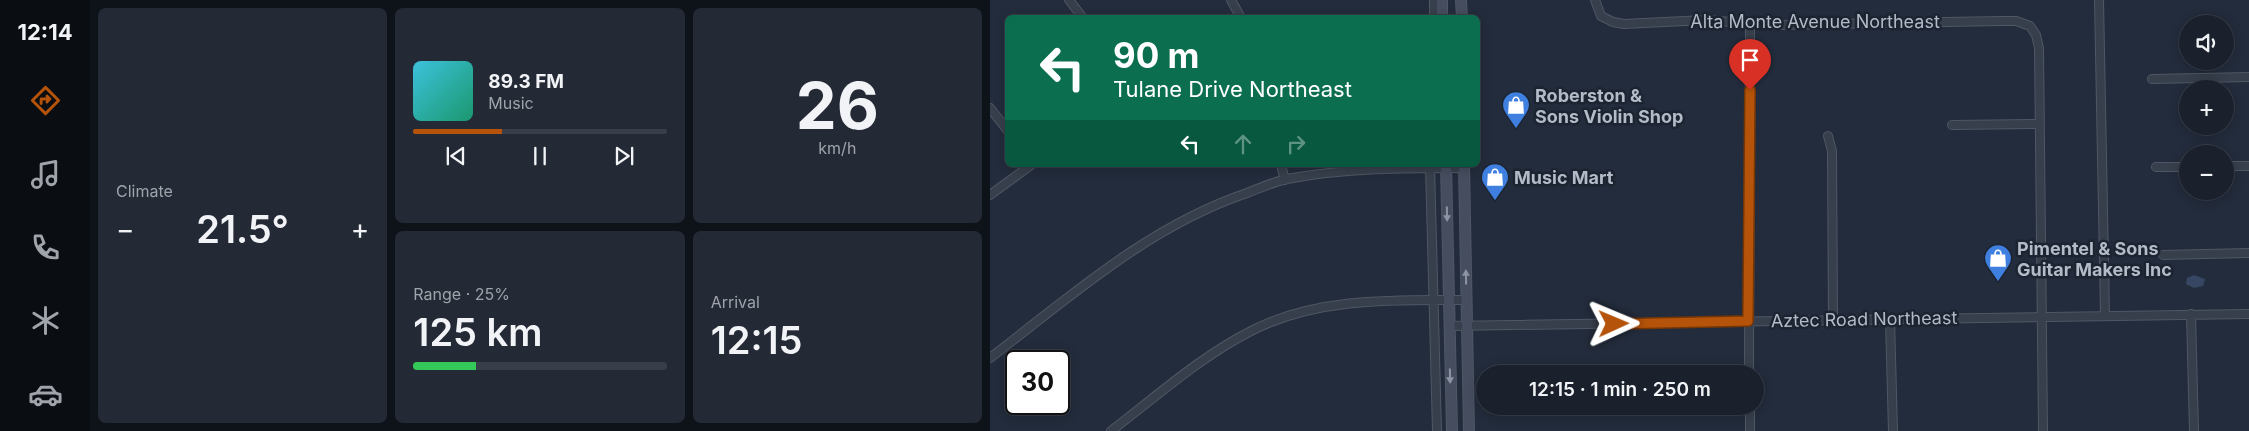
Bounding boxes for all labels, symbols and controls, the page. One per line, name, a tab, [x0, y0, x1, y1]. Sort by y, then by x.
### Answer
street label: Alta Monte Avenue Northeast	[1690, 11, 1940, 32]
map controls	[2179, 15, 2234, 200]
button: sound	[2179, 15, 2234, 70]
text: 12:14	[17, 19, 73, 45]
text: 90 m	[1113, 34, 1200, 76]
icon: left	[1030, 35, 1095, 100]
pin	[1729, 39, 1771, 90]
icon: arrive	[1736, 46, 1764, 74]
text: 26	[796, 66, 879, 145]
text: 89.3 FM	[488, 70, 564, 93]
text: Tulane Drive Northeast	[1113, 76, 1352, 102]
button: +	[2179, 80, 2234, 135]
icon: directions	[28, 83, 63, 118]
place label: Roberston & Sons Violin Shop	[1535, 85, 1683, 127]
shop icon: Roberston & Sons Violin Shop	[1501, 90, 1531, 129]
text: Music	[488, 93, 534, 113]
icon: left	[1176, 130, 1204, 158]
icon: ahead	[1229, 130, 1257, 158]
icon: right	[1282, 130, 1310, 158]
text: km/h	[818, 138, 856, 158]
icon: previous	[442, 142, 470, 170]
icon: pause	[526, 142, 554, 170]
icon: next	[610, 142, 638, 170]
button: −	[2179, 145, 2234, 200]
icon: music	[28, 157, 63, 192]
shop icon: Music Mart	[1480, 162, 1510, 201]
place label: Music Mart	[1514, 167, 1614, 188]
text: Climate	[116, 181, 173, 201]
text: 21.5°	[196, 206, 289, 252]
one-way arrow	[1443, 206, 1451, 222]
text: −	[116, 212, 135, 246]
text: +	[351, 212, 369, 246]
icon: phone	[28, 230, 63, 265]
place label: Pimentel & Sons Guitar Makers Inc	[2017, 238, 2172, 280]
shop icon: Pimentel & Sons Guitar Makers Inc	[1983, 243, 2013, 282]
one-way arrow	[1462, 269, 1470, 285]
text: Range · 25%	[413, 284, 510, 304]
text: Arrival	[711, 292, 760, 312]
position arrow	[1587, 297, 1639, 349]
icon: climate	[28, 303, 63, 338]
street label: Aztec Road Northeast	[1771, 307, 1958, 331]
text: 125 km	[413, 309, 542, 355]
text: 12:15	[711, 317, 802, 363]
speed limit sign: 30	[1005, 350, 1070, 415]
one-way arrow	[1446, 368, 1454, 384]
icon: car	[28, 377, 63, 412]
text: 12:15 · 1 min · 250 m	[1529, 378, 1711, 401]

